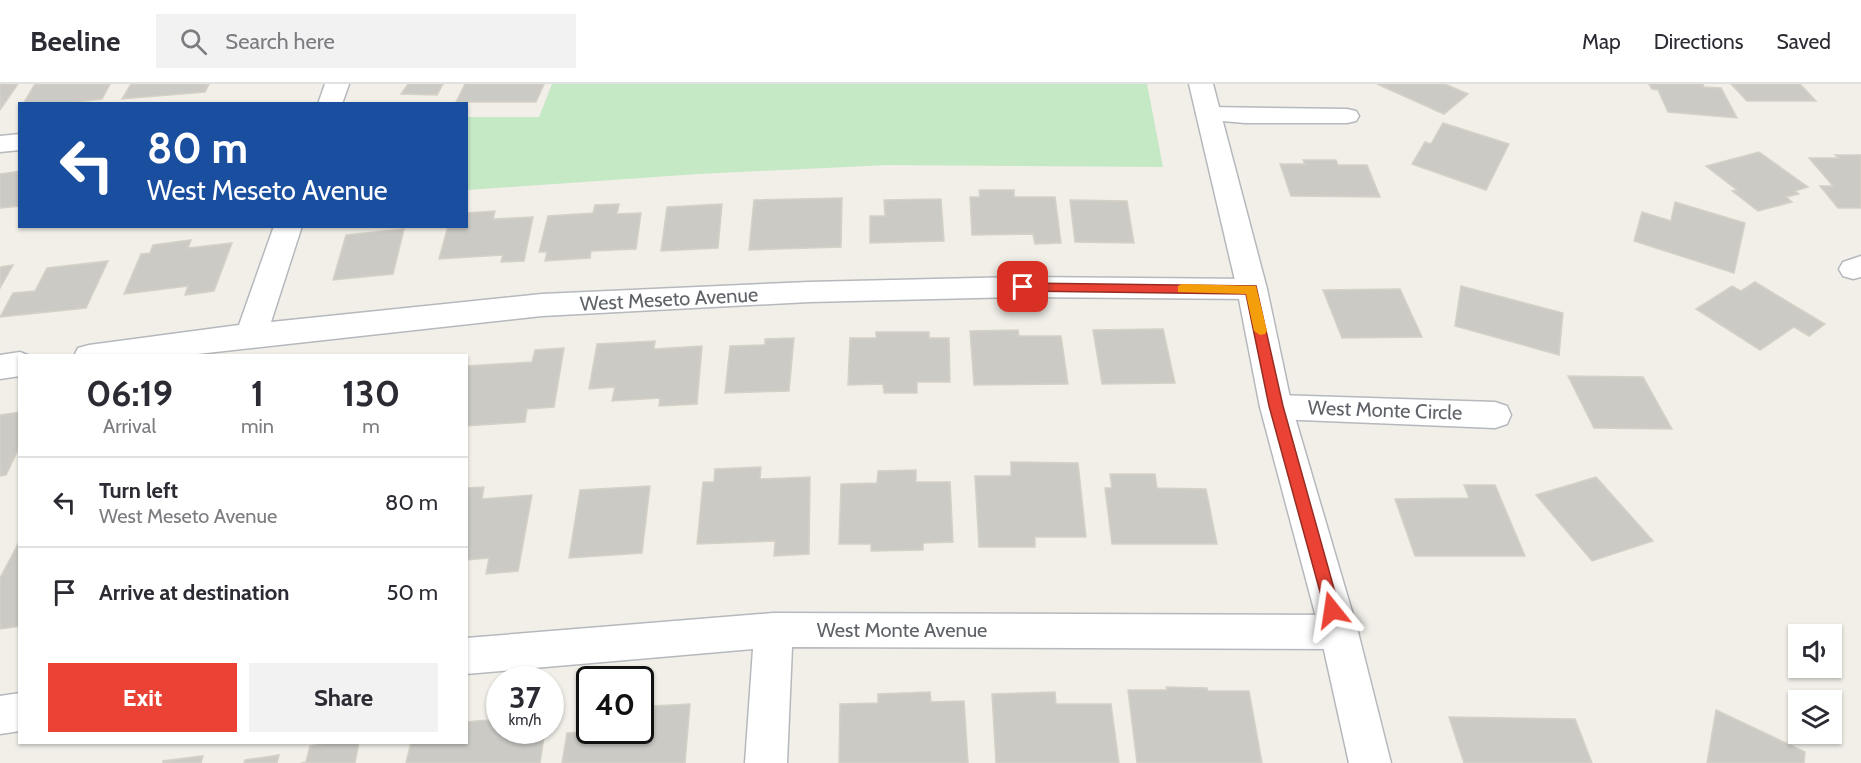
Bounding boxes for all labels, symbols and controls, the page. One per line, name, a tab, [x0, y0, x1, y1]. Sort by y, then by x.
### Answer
search box	[156, 14, 576, 68]
text: Beeline	[30, 24, 120, 58]
icon: search	[177, 25, 210, 58]
text: Search here	[225, 28, 335, 55]
text: Map	[1582, 29, 1621, 54]
text: Directions	[1654, 29, 1743, 54]
text: Saved	[1776, 29, 1831, 54]
text: 80 m	[147, 122, 248, 174]
icon: left	[48, 126, 126, 204]
text: West Meseto Avenue	[147, 174, 388, 207]
pin	[997, 261, 1048, 312]
icon: arrive	[1006, 270, 1039, 303]
street label: West Meseto Avenue	[579, 282, 759, 316]
text: 06:19	[86, 371, 173, 415]
text: 1	[251, 371, 264, 415]
text: 130	[342, 371, 400, 415]
street label: West Monte Circle	[1307, 395, 1463, 425]
text: Arrival	[103, 414, 156, 438]
text: min	[241, 414, 274, 438]
text: m	[362, 414, 380, 438]
text: Turn left	[99, 477, 178, 504]
icon: left	[48, 486, 81, 519]
text: 80 m	[385, 489, 438, 516]
text: West Meseto Avenue	[99, 504, 277, 528]
icon: arrive	[48, 576, 81, 609]
position arrow	[1300, 578, 1364, 642]
text: Arrive at destination	[99, 579, 289, 606]
text: 50 m	[386, 579, 438, 606]
street label: West Monte Avenue	[817, 618, 987, 642]
map controls	[1788, 624, 1842, 744]
button: sound	[1788, 624, 1842, 678]
button: Exit	[48, 663, 237, 732]
button: Share	[249, 663, 438, 732]
speed limit sign: 40	[576, 666, 654, 744]
text: 37	[509, 679, 541, 716]
button: layers	[1788, 690, 1842, 744]
text: km/h	[509, 711, 541, 729]

